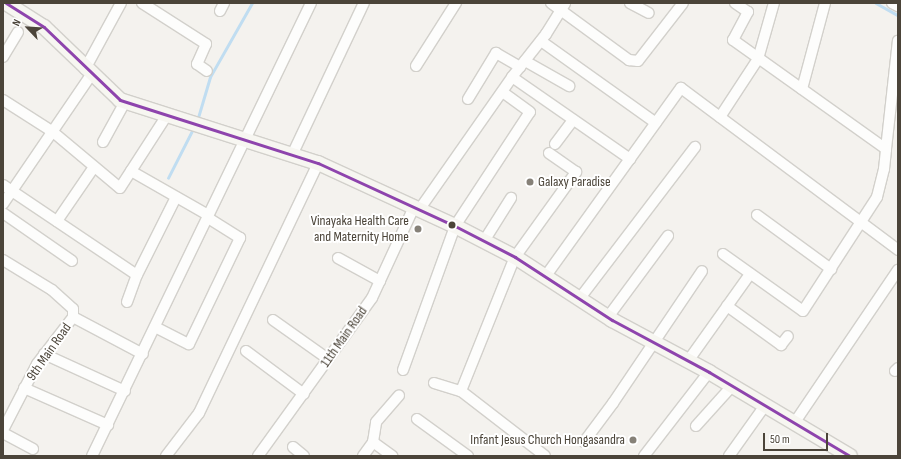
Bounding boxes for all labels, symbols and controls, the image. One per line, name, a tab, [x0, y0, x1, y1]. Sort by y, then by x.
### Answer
north arrow	[8, 8, 48, 48]
text: N	[10, 17, 24, 28]
place label: Galaxy Paradise	[538, 174, 611, 190]
marker: Galaxy Paradise	[525, 177, 535, 187]
place label: Vinayaka Health Care and Maternity Home	[311, 213, 409, 246]
unlabelled marker	[447, 220, 457, 230]
marker: Vinayaka Health Care and Maternity Home	[412, 223, 424, 235]
street label: 11th Main Road	[317, 303, 371, 371]
street label: 9th Main Road	[23, 320, 75, 384]
scale bar	[765, 425, 830, 451]
place label: Infant Jesus Church Hongasandra	[470, 432, 625, 448]
text: 50 m	[770, 432, 790, 447]
marker: Infant Jesus Church Hongasandra	[628, 435, 638, 445]

